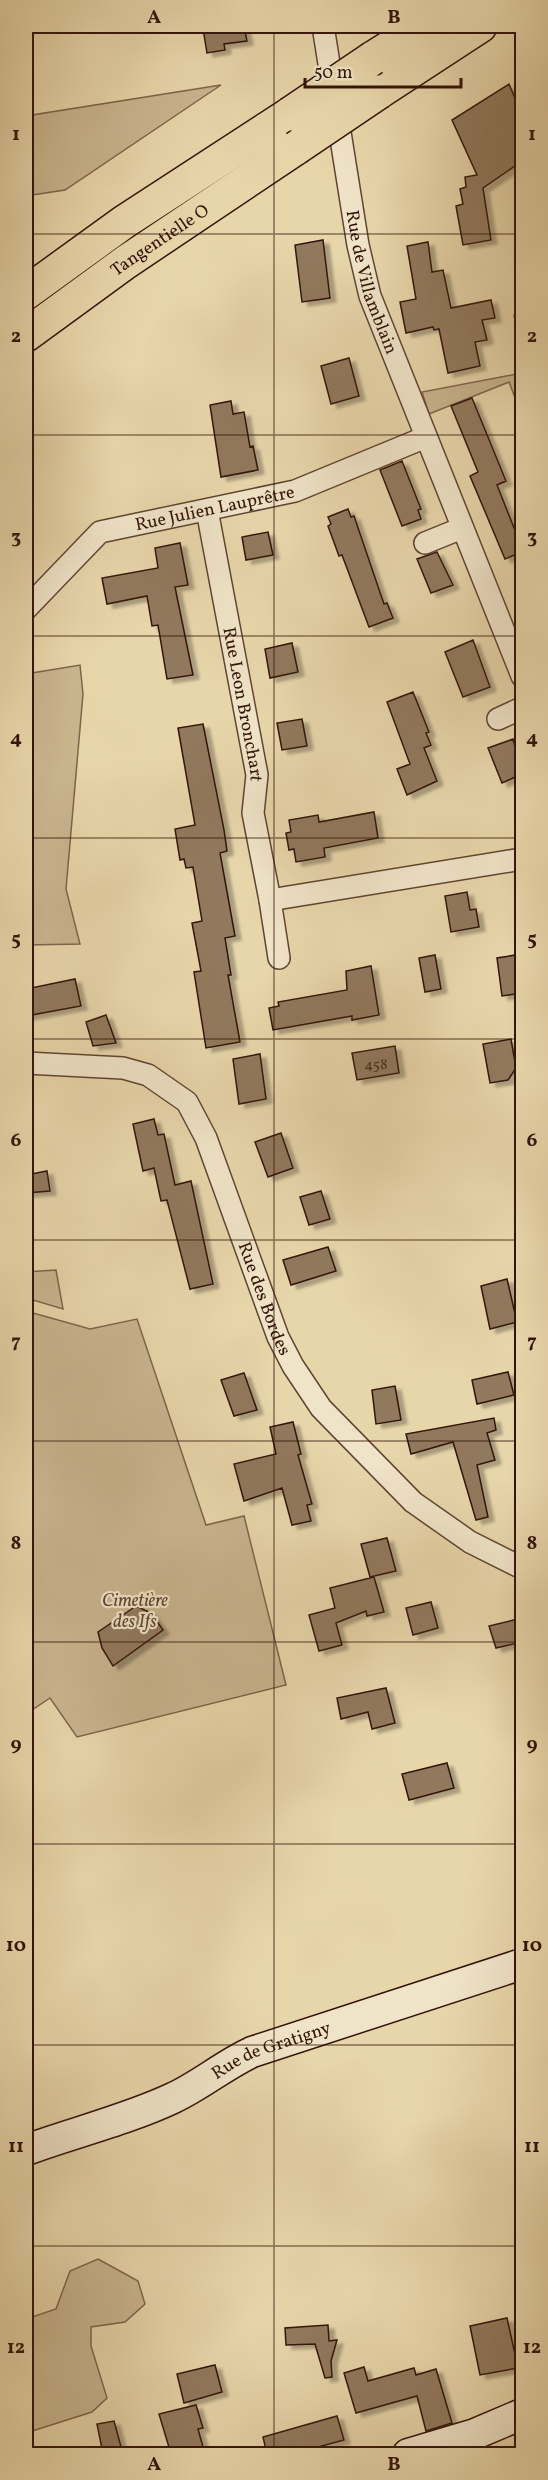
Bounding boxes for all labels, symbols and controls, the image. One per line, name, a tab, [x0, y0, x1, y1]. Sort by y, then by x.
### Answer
text: A	[147, 4, 161, 32]
text: B	[387, 4, 401, 32]
scale bar	[305, 51, 461, 89]
text: 50 m	[314, 61, 353, 86]
text: 1	[12, 121, 20, 149]
text: 1	[528, 121, 536, 149]
street label: Tangentielle O	[106, 199, 215, 283]
street label: Rue de Villamblain	[339, 208, 403, 358]
text: 2	[11, 323, 21, 351]
text: 2	[527, 323, 537, 351]
street label: Rue Julien Lauprêtre	[133, 480, 297, 538]
text: 3	[11, 524, 21, 552]
text: 3	[527, 524, 537, 552]
street label: Rue Leon Bronchart	[215, 625, 268, 783]
text: 4	[10, 725, 22, 753]
text: 4	[526, 725, 538, 753]
text: 5	[11, 926, 21, 954]
text: 5	[527, 926, 537, 954]
house number: 458	[364, 1055, 388, 1076]
text: 6	[11, 1127, 22, 1155]
text: 6	[527, 1127, 538, 1155]
street label: Rue des Bordes	[231, 1239, 296, 1360]
text: 7	[11, 1328, 21, 1356]
text: 7	[527, 1328, 537, 1356]
text: 8	[11, 1530, 21, 1558]
text: 8	[527, 1530, 537, 1558]
park label: Cimetière des Ifs	[102, 1589, 168, 1635]
text: 9	[10, 1731, 22, 1759]
text: 9	[526, 1731, 538, 1759]
text: 10	[6, 1932, 26, 1960]
text: 10	[522, 1932, 542, 1960]
street label: Rue de Gratigny	[207, 2016, 335, 2086]
text: 11	[8, 2133, 24, 2161]
text: 11	[524, 2133, 540, 2161]
text: 12	[7, 2334, 25, 2362]
text: 12	[523, 2334, 541, 2362]
text: A	[147, 2451, 161, 2479]
text: B	[387, 2451, 401, 2479]

